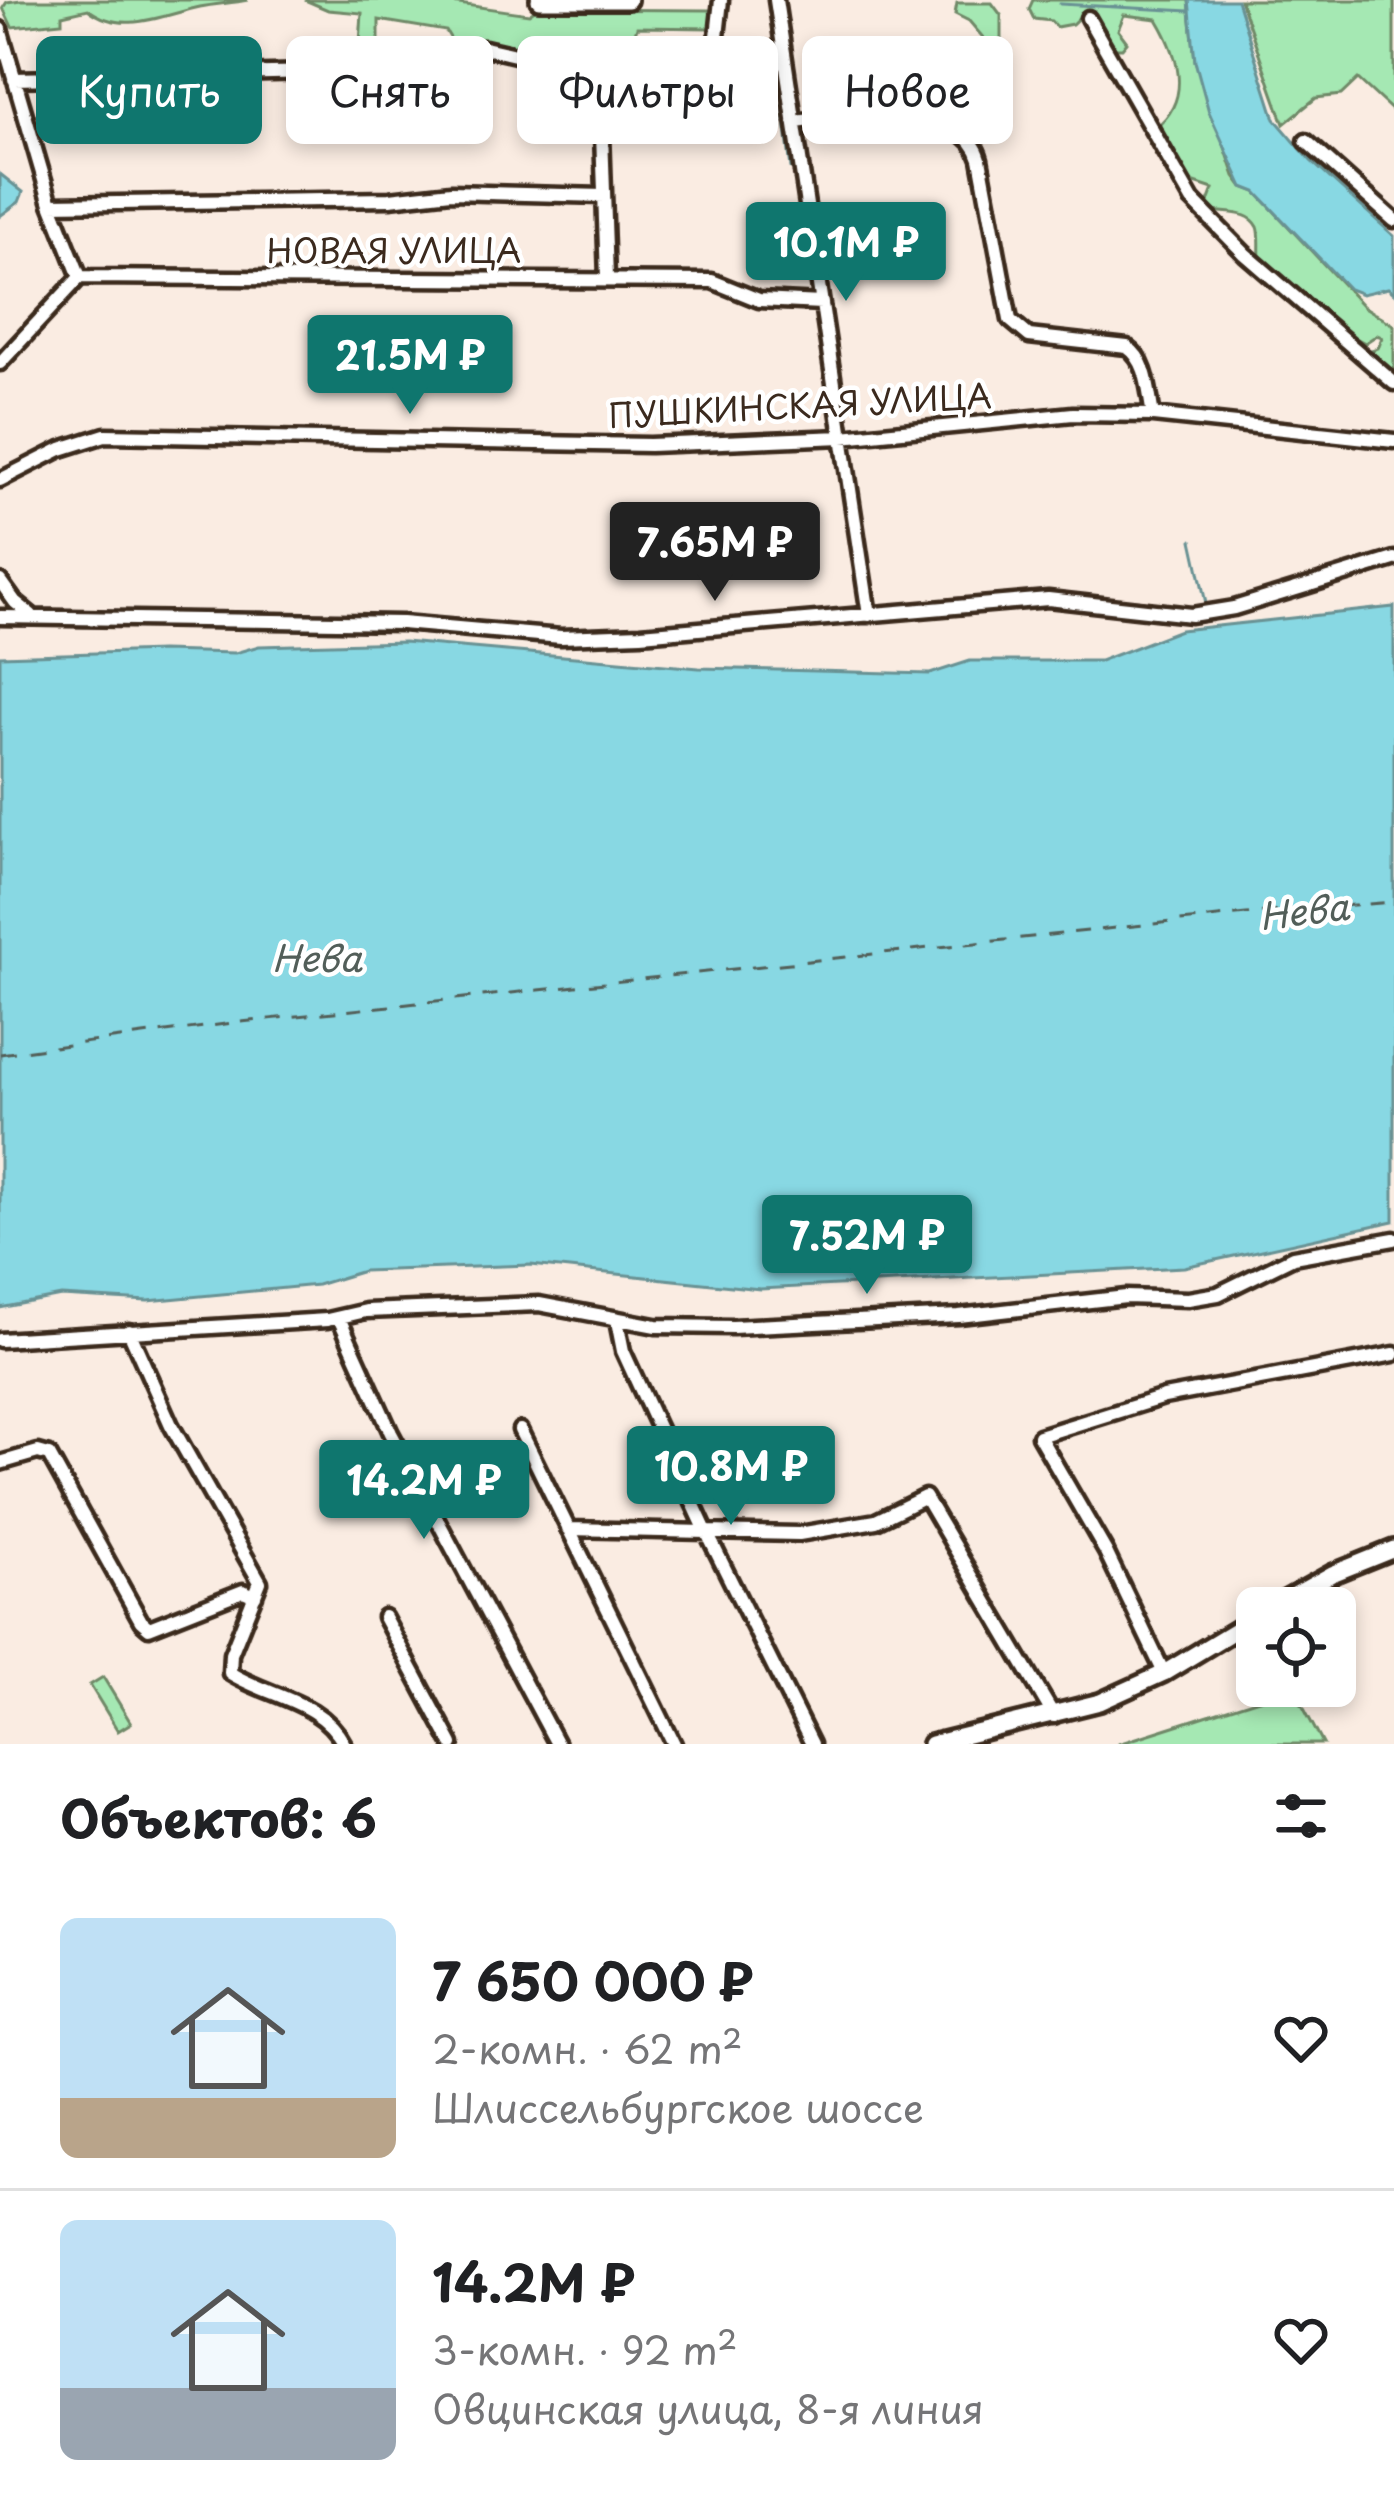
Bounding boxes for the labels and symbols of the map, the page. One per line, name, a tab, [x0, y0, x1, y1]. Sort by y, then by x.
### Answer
pin: 10.1M ₽	[735, 202, 957, 304]
street label: НОВАЯ УЛИЦА	[267, 224, 521, 274]
pin: 21.5M ₽	[299, 315, 521, 417]
street label: ПУШКИНСКАЯ УЛИЦА	[607, 369, 993, 439]
pin: 7.65M ₽	[604, 502, 826, 604]
water label: Нева	[1256, 878, 1353, 942]
water label: Нева	[272, 930, 364, 984]
pin: 7.52M ₽	[756, 1195, 978, 1297]
pin: 10.8M ₽	[620, 1426, 842, 1528]
pin: 14.2M ₽	[313, 1440, 535, 1542]

